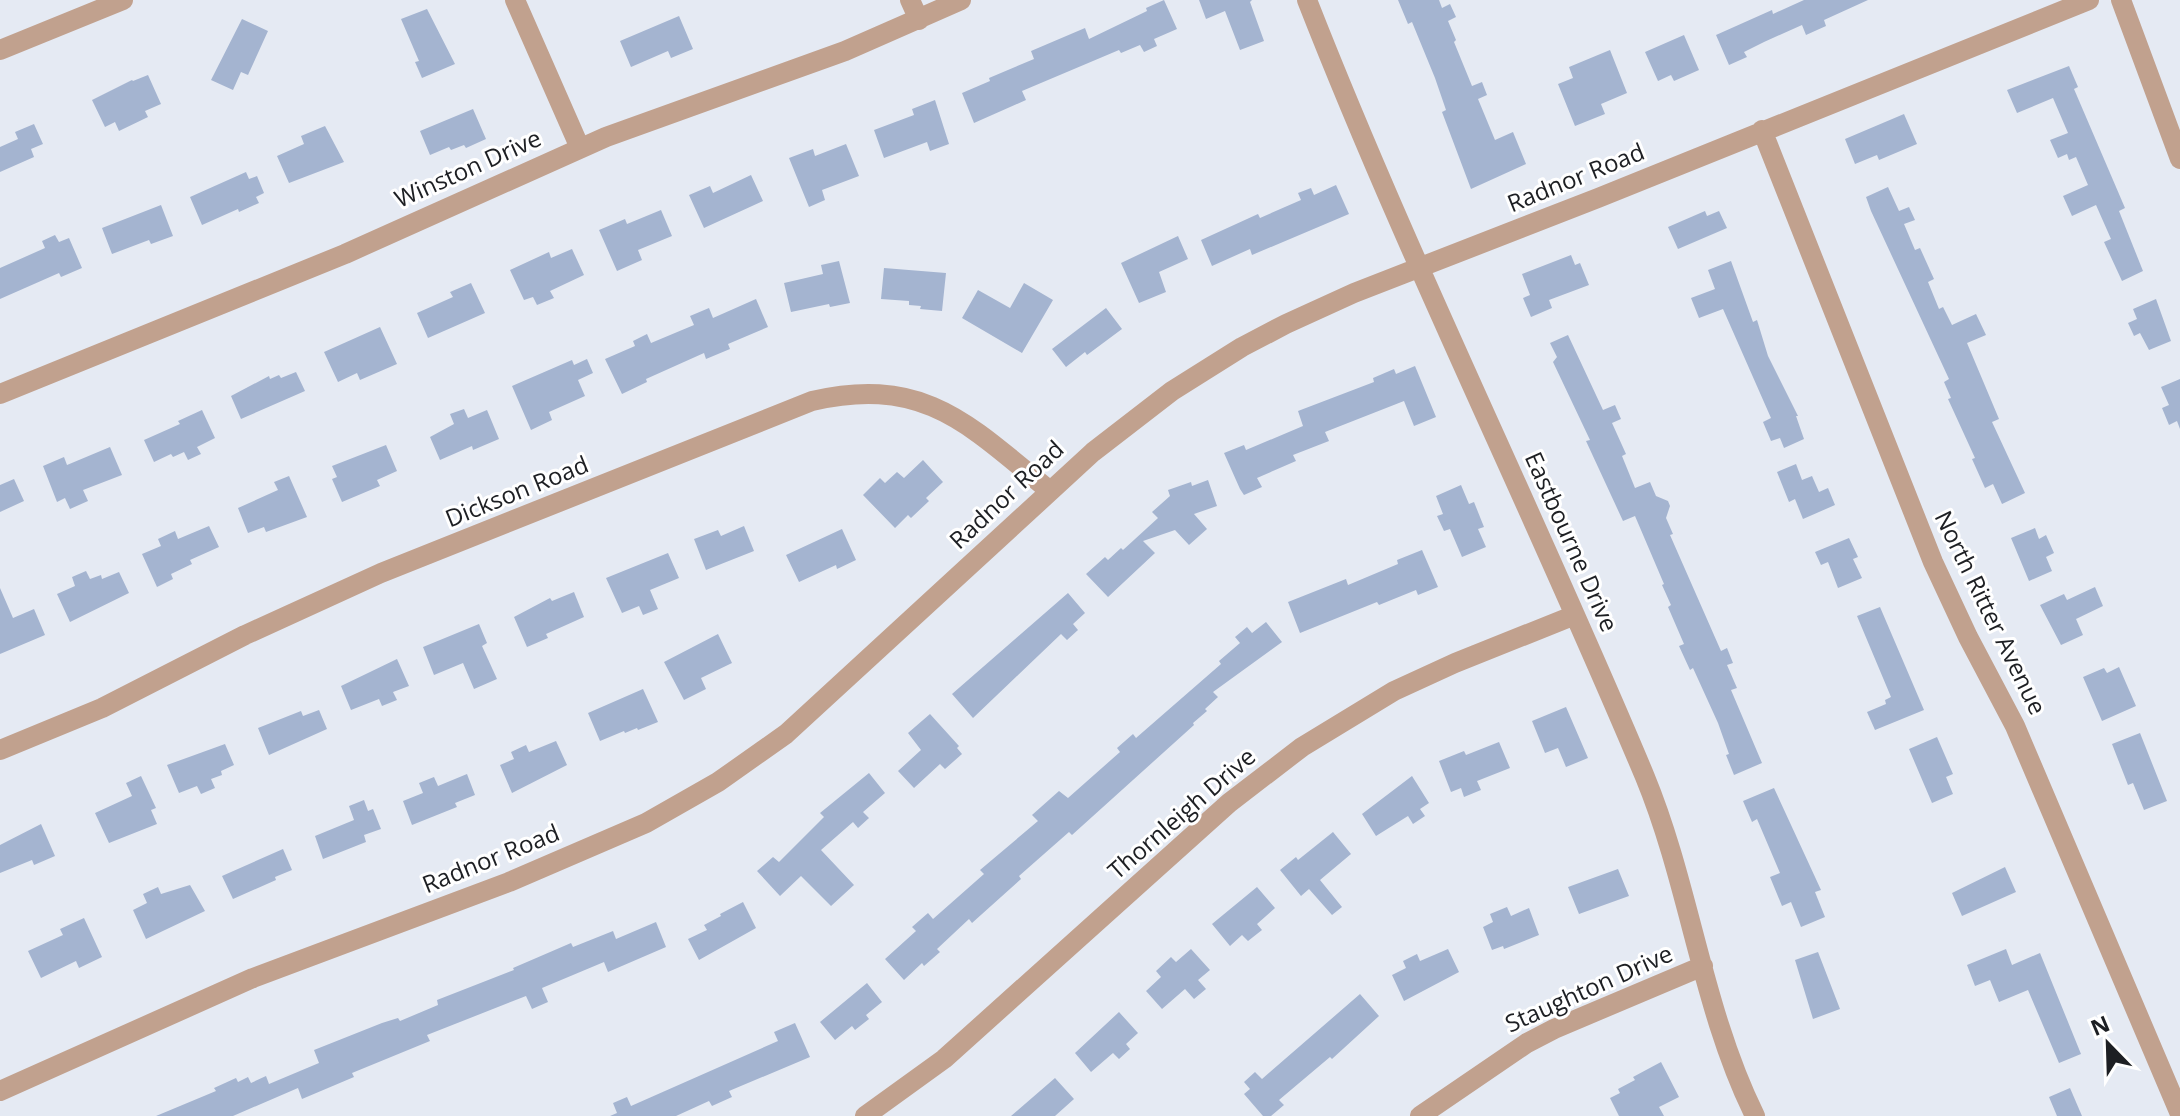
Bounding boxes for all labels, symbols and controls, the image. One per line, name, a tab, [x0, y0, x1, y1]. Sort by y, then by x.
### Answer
street label: Winston Drive	[389, 121, 546, 215]
street label: Radnor Road	[1502, 134, 1649, 219]
street label: Radnor Road	[942, 432, 1070, 556]
street label: Eastbourne Drive	[1518, 446, 1627, 636]
street label: Dickson Road	[440, 447, 593, 534]
street label: North Ritter Avenue	[1928, 505, 2055, 720]
street label: Thornleigh Drive	[1100, 740, 1262, 886]
street label: Radnor Road	[417, 815, 564, 900]
street label: Staughton Drive	[1499, 936, 1677, 1039]
north arrow	[2068, 1004, 2148, 1084]
text: N	[2086, 1007, 2114, 1042]

